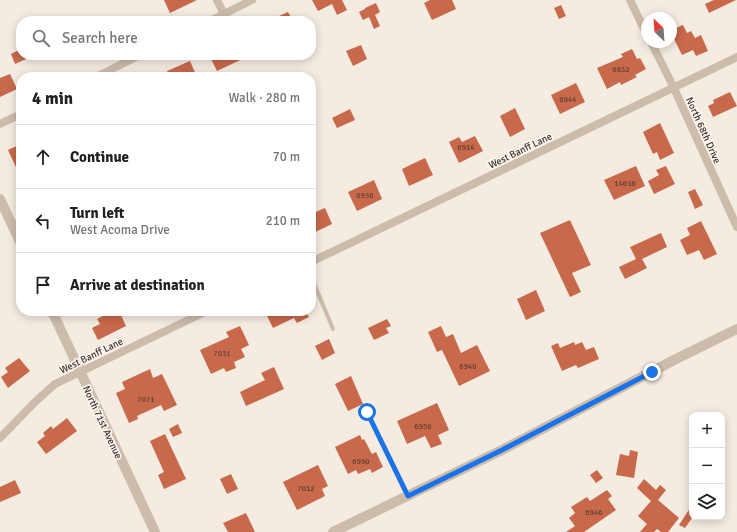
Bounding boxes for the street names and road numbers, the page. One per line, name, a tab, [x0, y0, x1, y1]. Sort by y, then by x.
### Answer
street label: North 68th Drive	[683, 95, 723, 165]
street label: West Banff Lane	[487, 130, 554, 171]
street label: West Banff Lane	[58, 335, 125, 376]
street label: North 71st Avenue	[80, 384, 124, 461]

